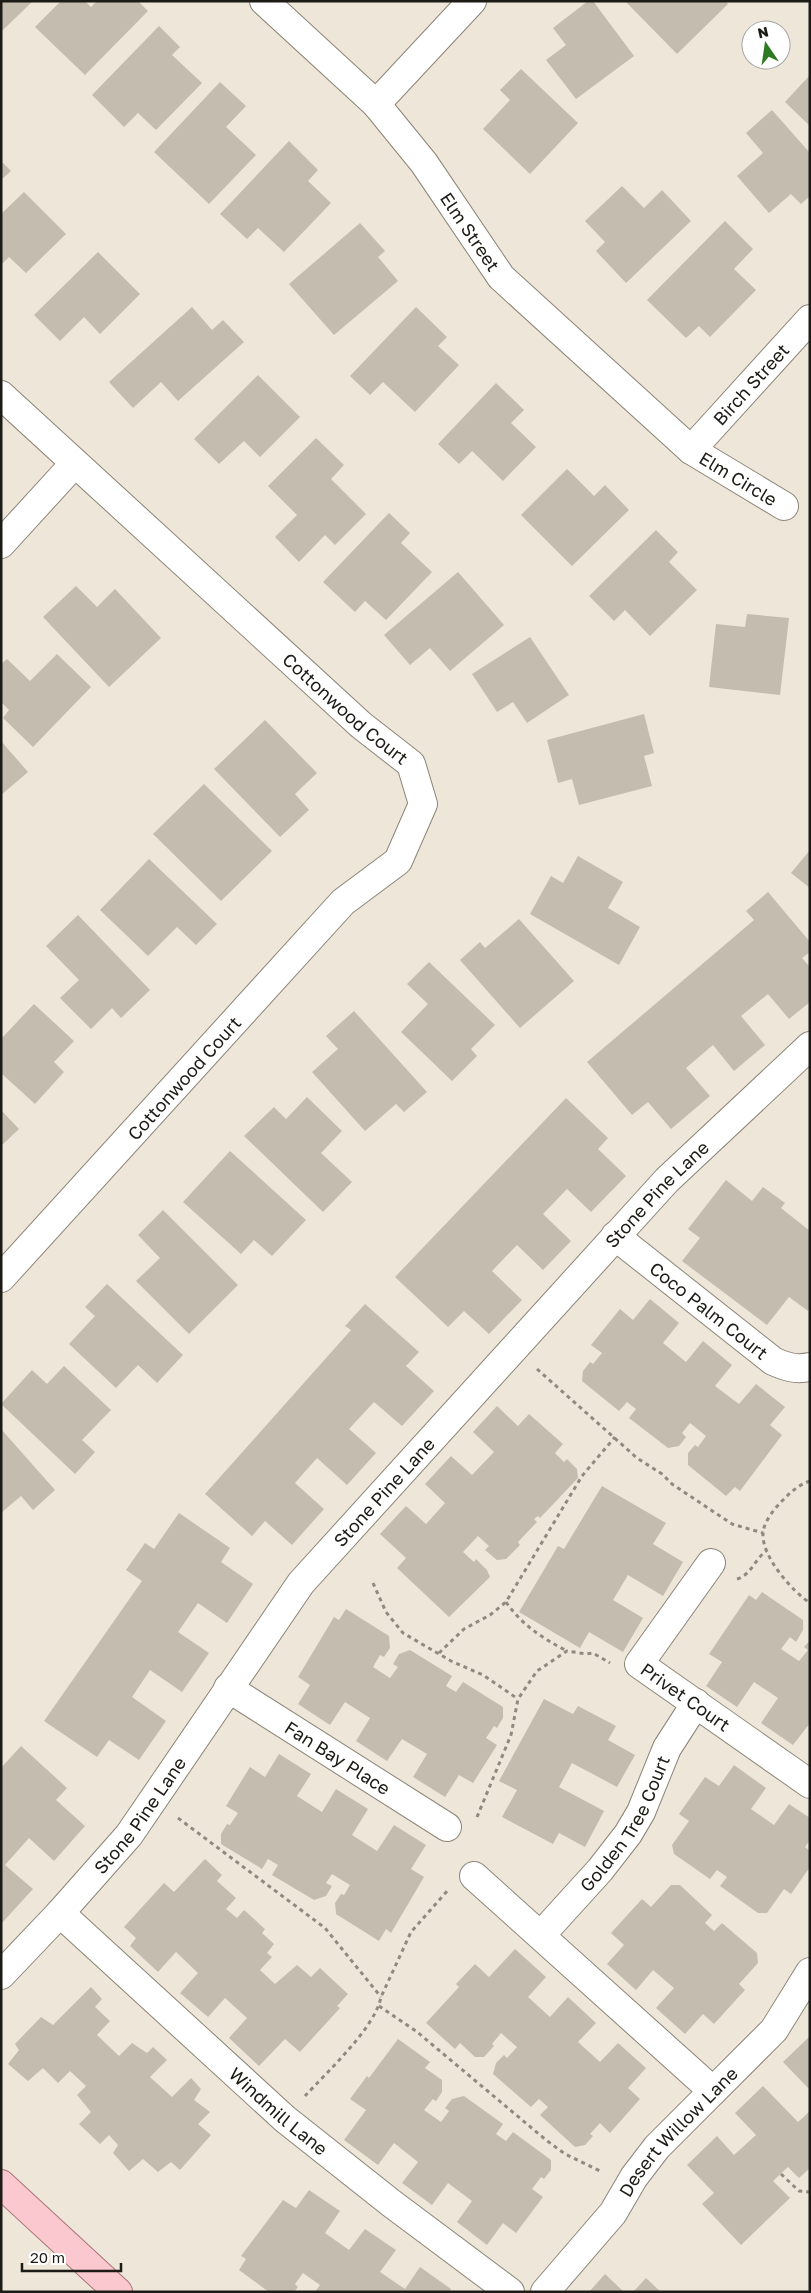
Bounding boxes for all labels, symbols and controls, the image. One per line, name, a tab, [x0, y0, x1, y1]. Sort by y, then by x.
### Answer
north arrow	[741, 20, 791, 70]
text: N	[756, 22, 770, 41]
street label: Elm Street	[436, 188, 505, 275]
street label: Birch Street	[708, 339, 793, 429]
street label: Elm Circle	[695, 447, 781, 510]
street label: Cottonwood Court	[278, 648, 413, 769]
street label: Cottonwood Court	[123, 1012, 245, 1144]
street label: Stone Pine Lane	[600, 1136, 713, 1252]
street label: Coco Palm Court	[646, 1257, 773, 1364]
street label: Stone Pine Lane	[329, 1433, 439, 1551]
street label: Privet Court	[637, 1658, 735, 1736]
street label: Fan Bay Place	[281, 1716, 395, 1799]
street label: Golden Tree Court	[575, 1752, 674, 1896]
street label: Stone Pine Lane	[89, 1753, 190, 1878]
street label: Windmill Lane	[225, 2062, 332, 2160]
street label: Desert Willow Lane	[614, 2062, 742, 2200]
scale bar	[22, 2240, 121, 2272]
text: 20 m	[30, 2248, 65, 2266]

